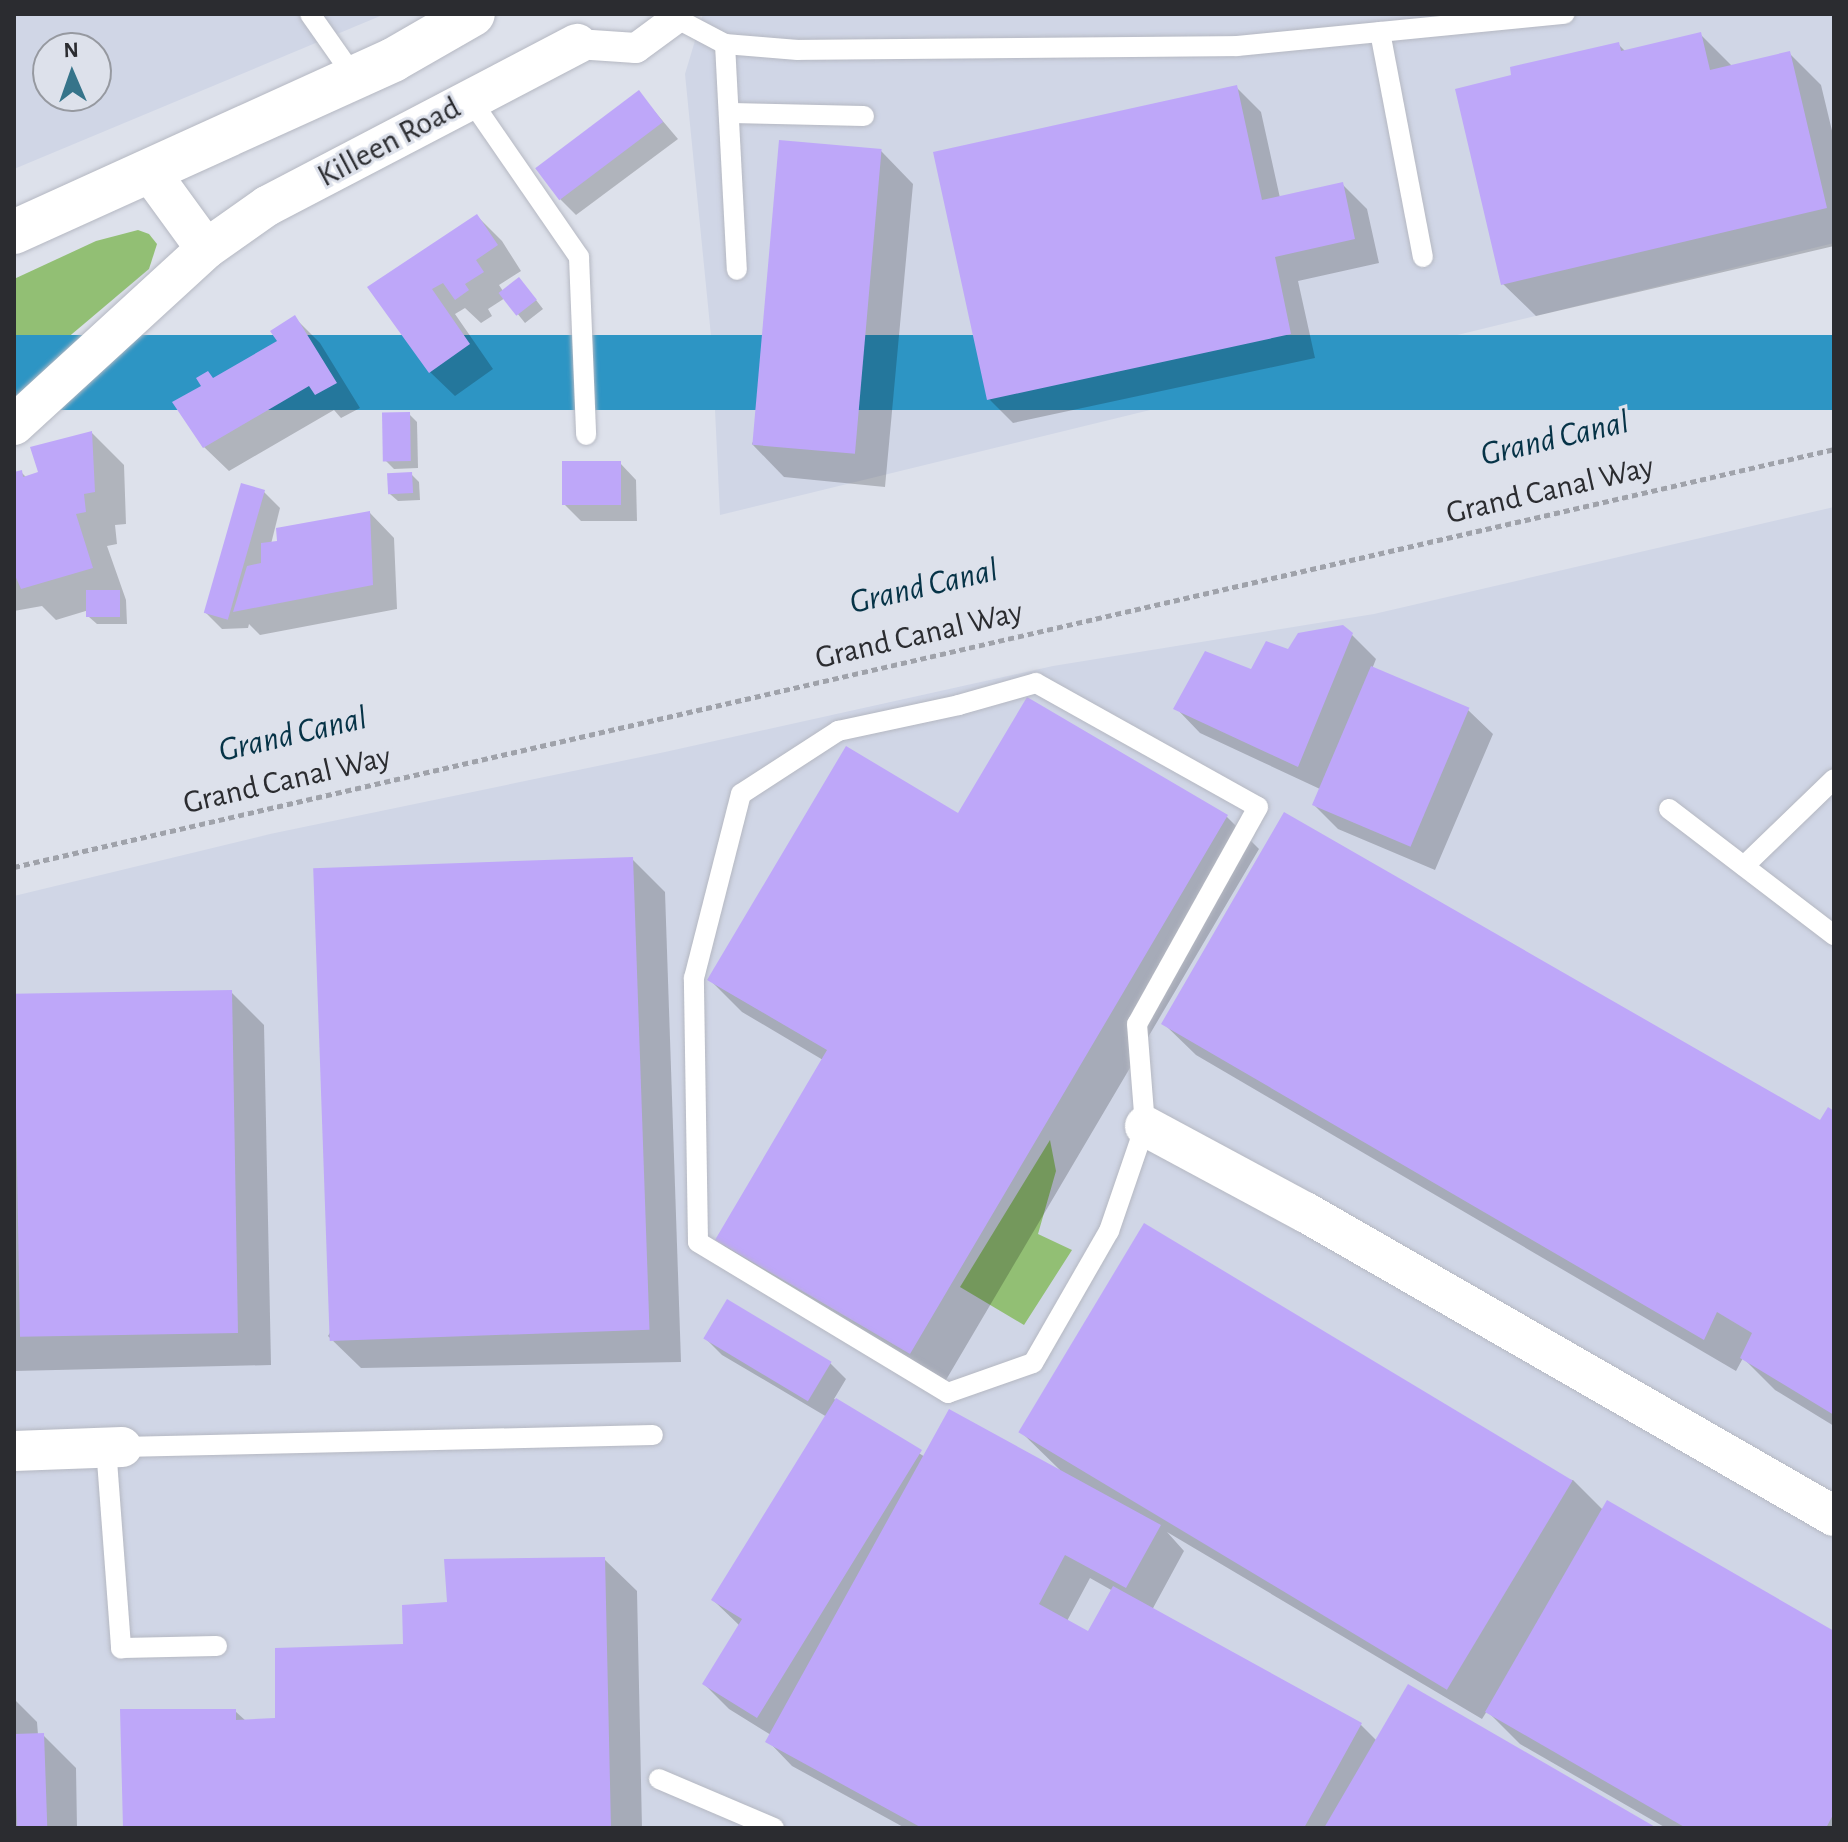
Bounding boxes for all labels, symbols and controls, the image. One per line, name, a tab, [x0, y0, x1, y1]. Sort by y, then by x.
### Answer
north arrow	[32, 32, 112, 112]
text: N	[63, 39, 79, 61]
street label: Killeen Road	[311, 88, 467, 196]
water label: Grand Canal	[1477, 402, 1633, 476]
street label: Grand Canal Way	[1442, 447, 1658, 533]
water label: Grand Canal	[846, 550, 1002, 624]
street label: Grand Canal Way	[811, 592, 1027, 678]
water label: Grand Canal	[215, 698, 371, 772]
street label: Grand Canal Way	[179, 737, 395, 823]

